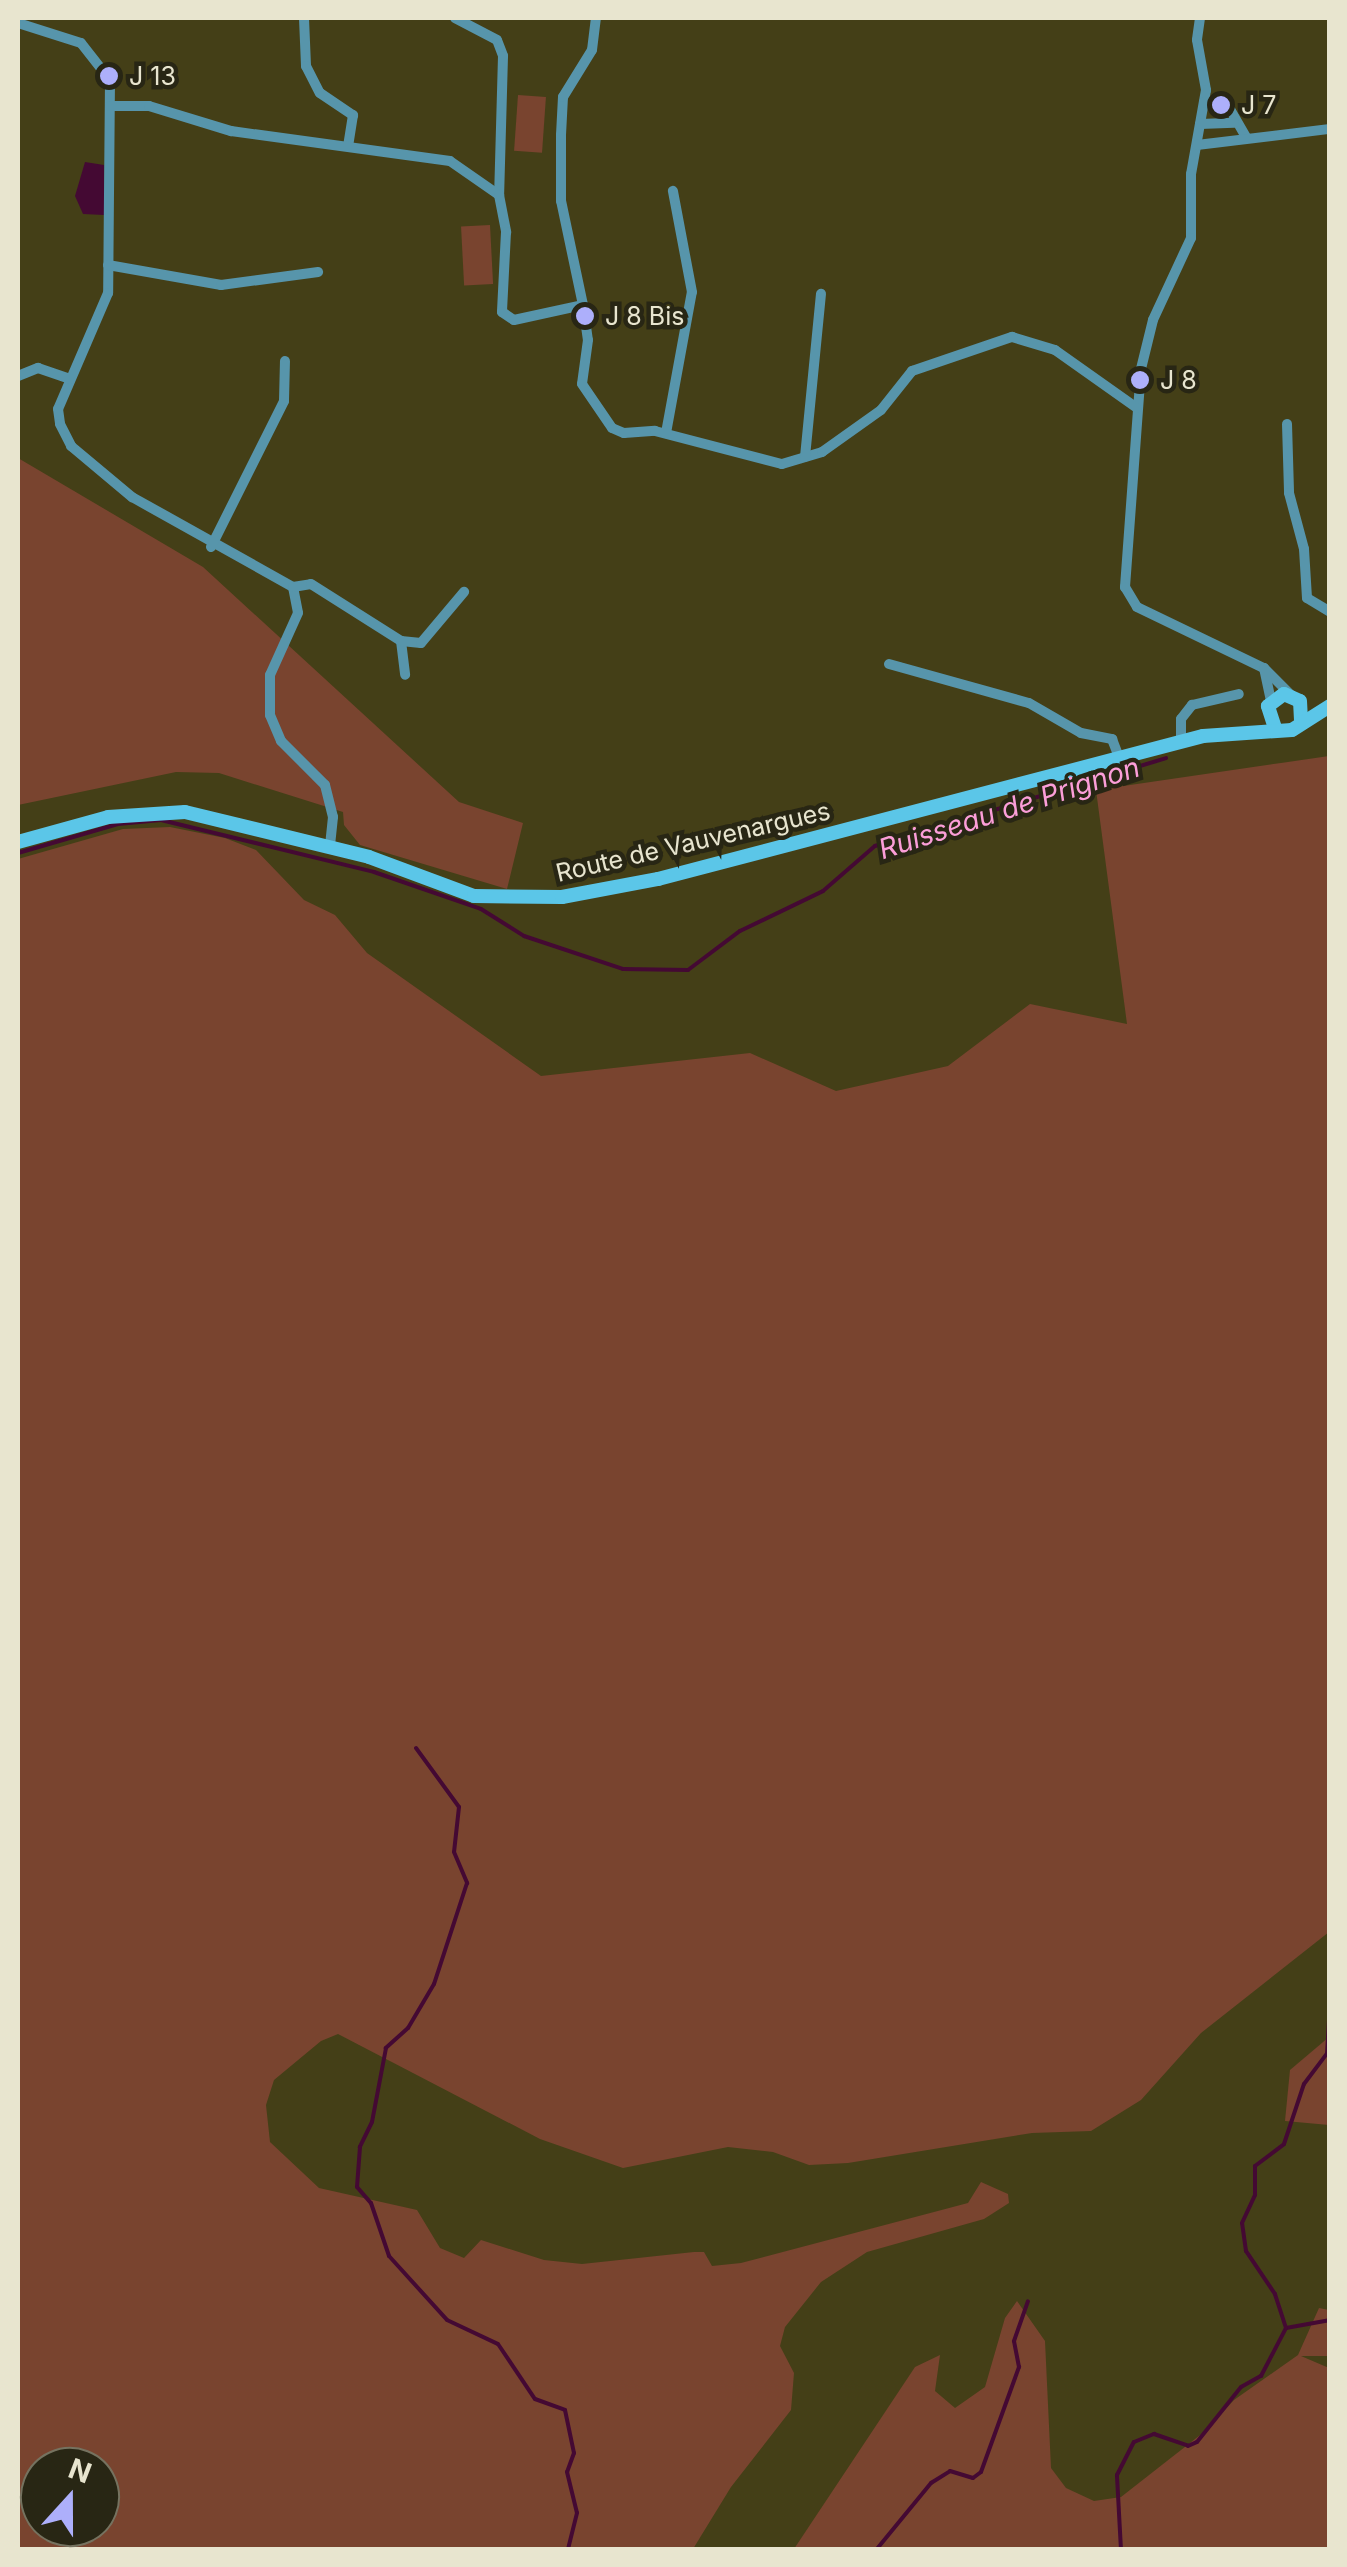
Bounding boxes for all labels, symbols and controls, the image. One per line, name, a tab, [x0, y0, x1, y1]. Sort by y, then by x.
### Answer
place label: J 13	[129, 61, 176, 91]
marker: J 13	[98, 65, 120, 87]
place label: J 7	[1241, 90, 1276, 120]
marker: J 7	[1210, 94, 1232, 116]
place label: J 8 Bis	[605, 301, 684, 331]
marker: J 8 Bis	[574, 305, 596, 327]
place label: J 8	[1160, 365, 1197, 395]
marker: J 8	[1129, 369, 1151, 391]
water label: Ruisseau de Prignon	[874, 750, 1144, 866]
street label: Route de Vauvenargues	[553, 796, 833, 888]
north arrow	[20, 2447, 120, 2547]
text: N	[64, 2451, 96, 2491]

